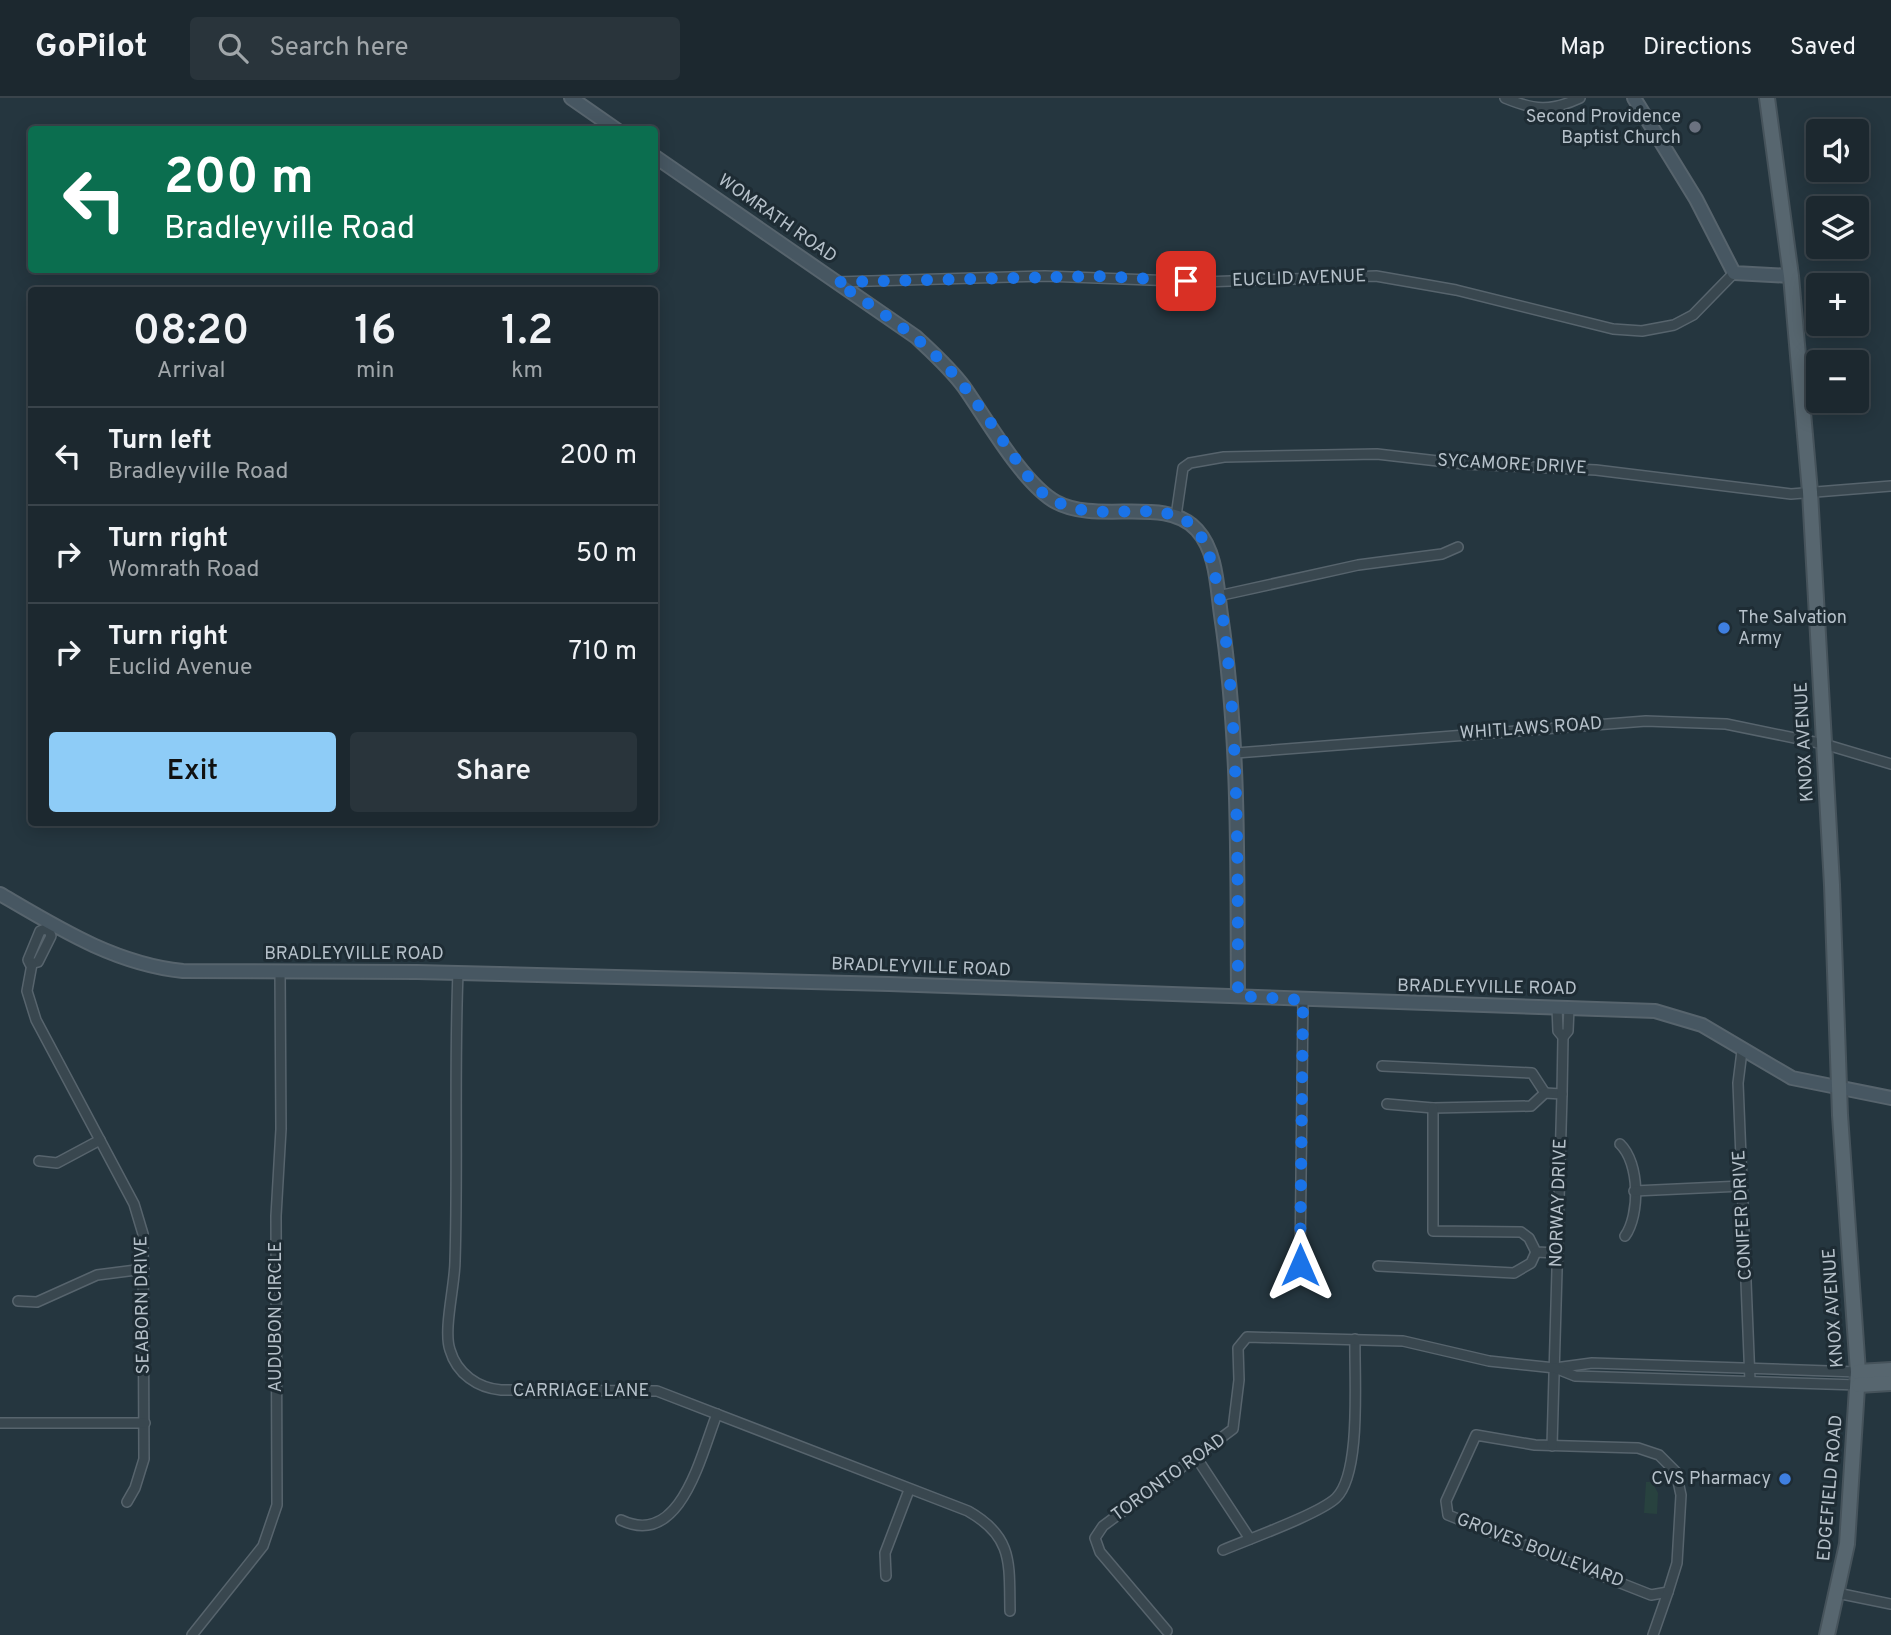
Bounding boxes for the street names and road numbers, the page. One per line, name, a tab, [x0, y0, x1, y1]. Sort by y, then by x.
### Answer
street label: WOMRATH ROAD	[713, 169, 841, 269]
street label: EUCLID AVENUE	[1232, 265, 1366, 293]
street label: SYCAMORE DRIVE	[1437, 450, 1587, 480]
street label: KNOX AVENUE	[1790, 681, 1820, 803]
street label: WHITLAWS ROAD	[1459, 713, 1603, 745]
street label: BRADLEYVILLE ROAD	[264, 943, 444, 966]
street label: BRADLEYVILLE ROAD	[831, 953, 1011, 983]
street label: BRADLEYVILLE ROAD	[1397, 975, 1577, 1001]
street label: NORWAY DRIVE	[1545, 1138, 1573, 1268]
street label: CONIFER DRIVE	[1728, 1149, 1758, 1281]
street label: SEABORN DRIVE	[130, 1235, 156, 1375]
street label: AUDUBON CIRCLE	[265, 1241, 288, 1393]
street label: KNOX AVENUE	[1818, 1247, 1850, 1369]
street label: CARRIAGE LANE	[513, 1380, 649, 1403]
street label: EDGEFIELD ROAD	[1813, 1414, 1849, 1562]
street label: TORONTO ROAD	[1107, 1429, 1231, 1527]
street label: GROVES BOULEVARD	[1453, 1508, 1627, 1594]

